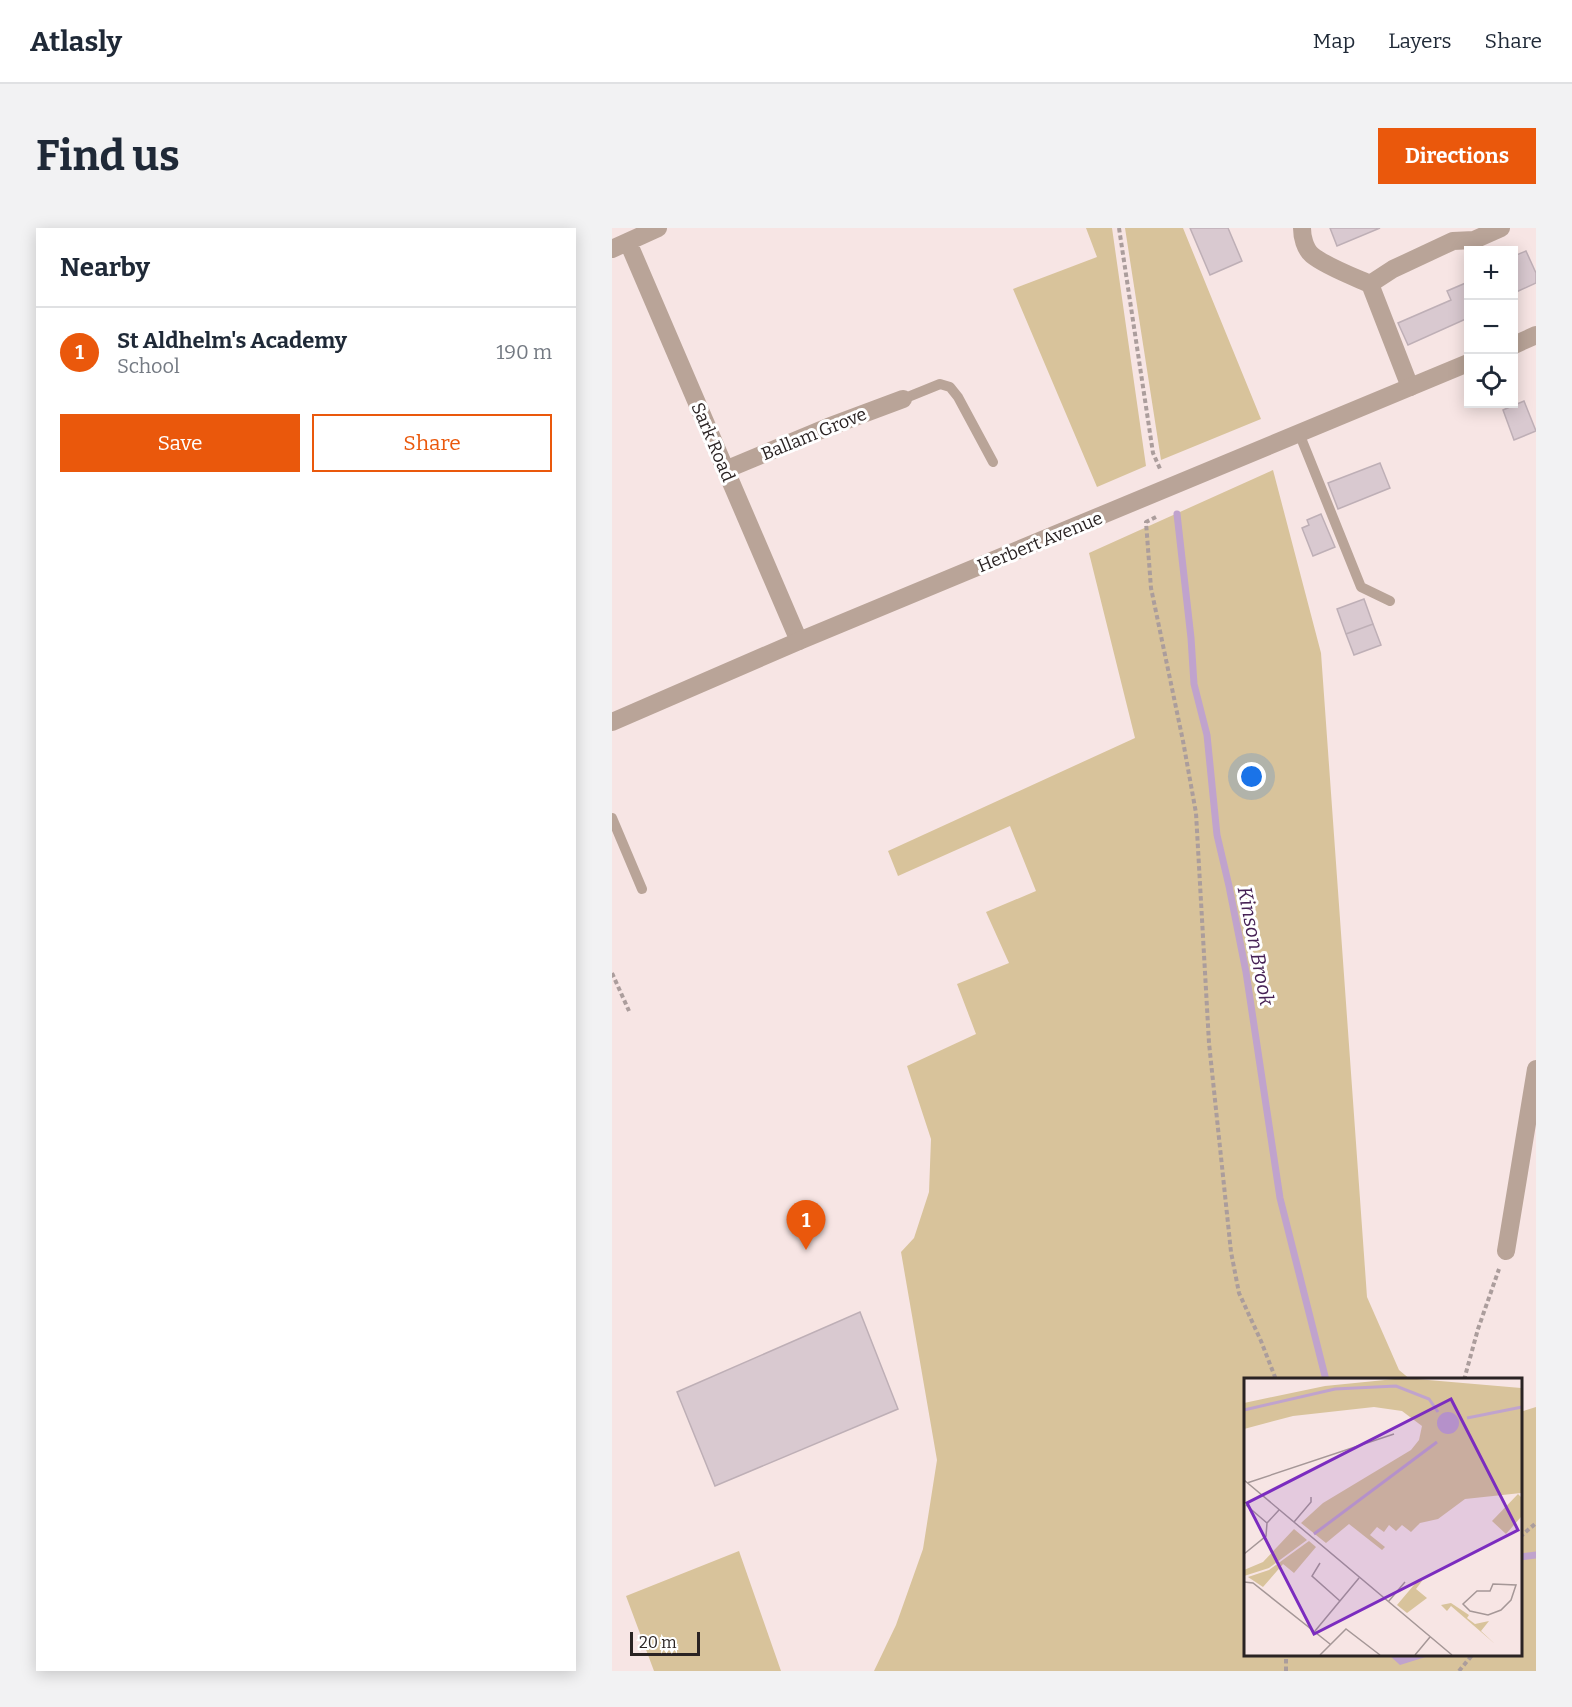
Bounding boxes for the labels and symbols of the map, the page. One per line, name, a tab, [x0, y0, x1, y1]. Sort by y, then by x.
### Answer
street label: Sark Road	[686, 399, 740, 485]
street label: Ballam Grove	[758, 403, 870, 465]
street label: Herbert Avenue	[974, 507, 1106, 577]
your location	[1237, 762, 1266, 791]
water label: Kinson Brook	[1233, 884, 1279, 1008]
pin: 1	[786, 1200, 826, 1250]
inset map	[1244, 1378, 1521, 1656]
scale bar	[630, 1629, 700, 1656]

